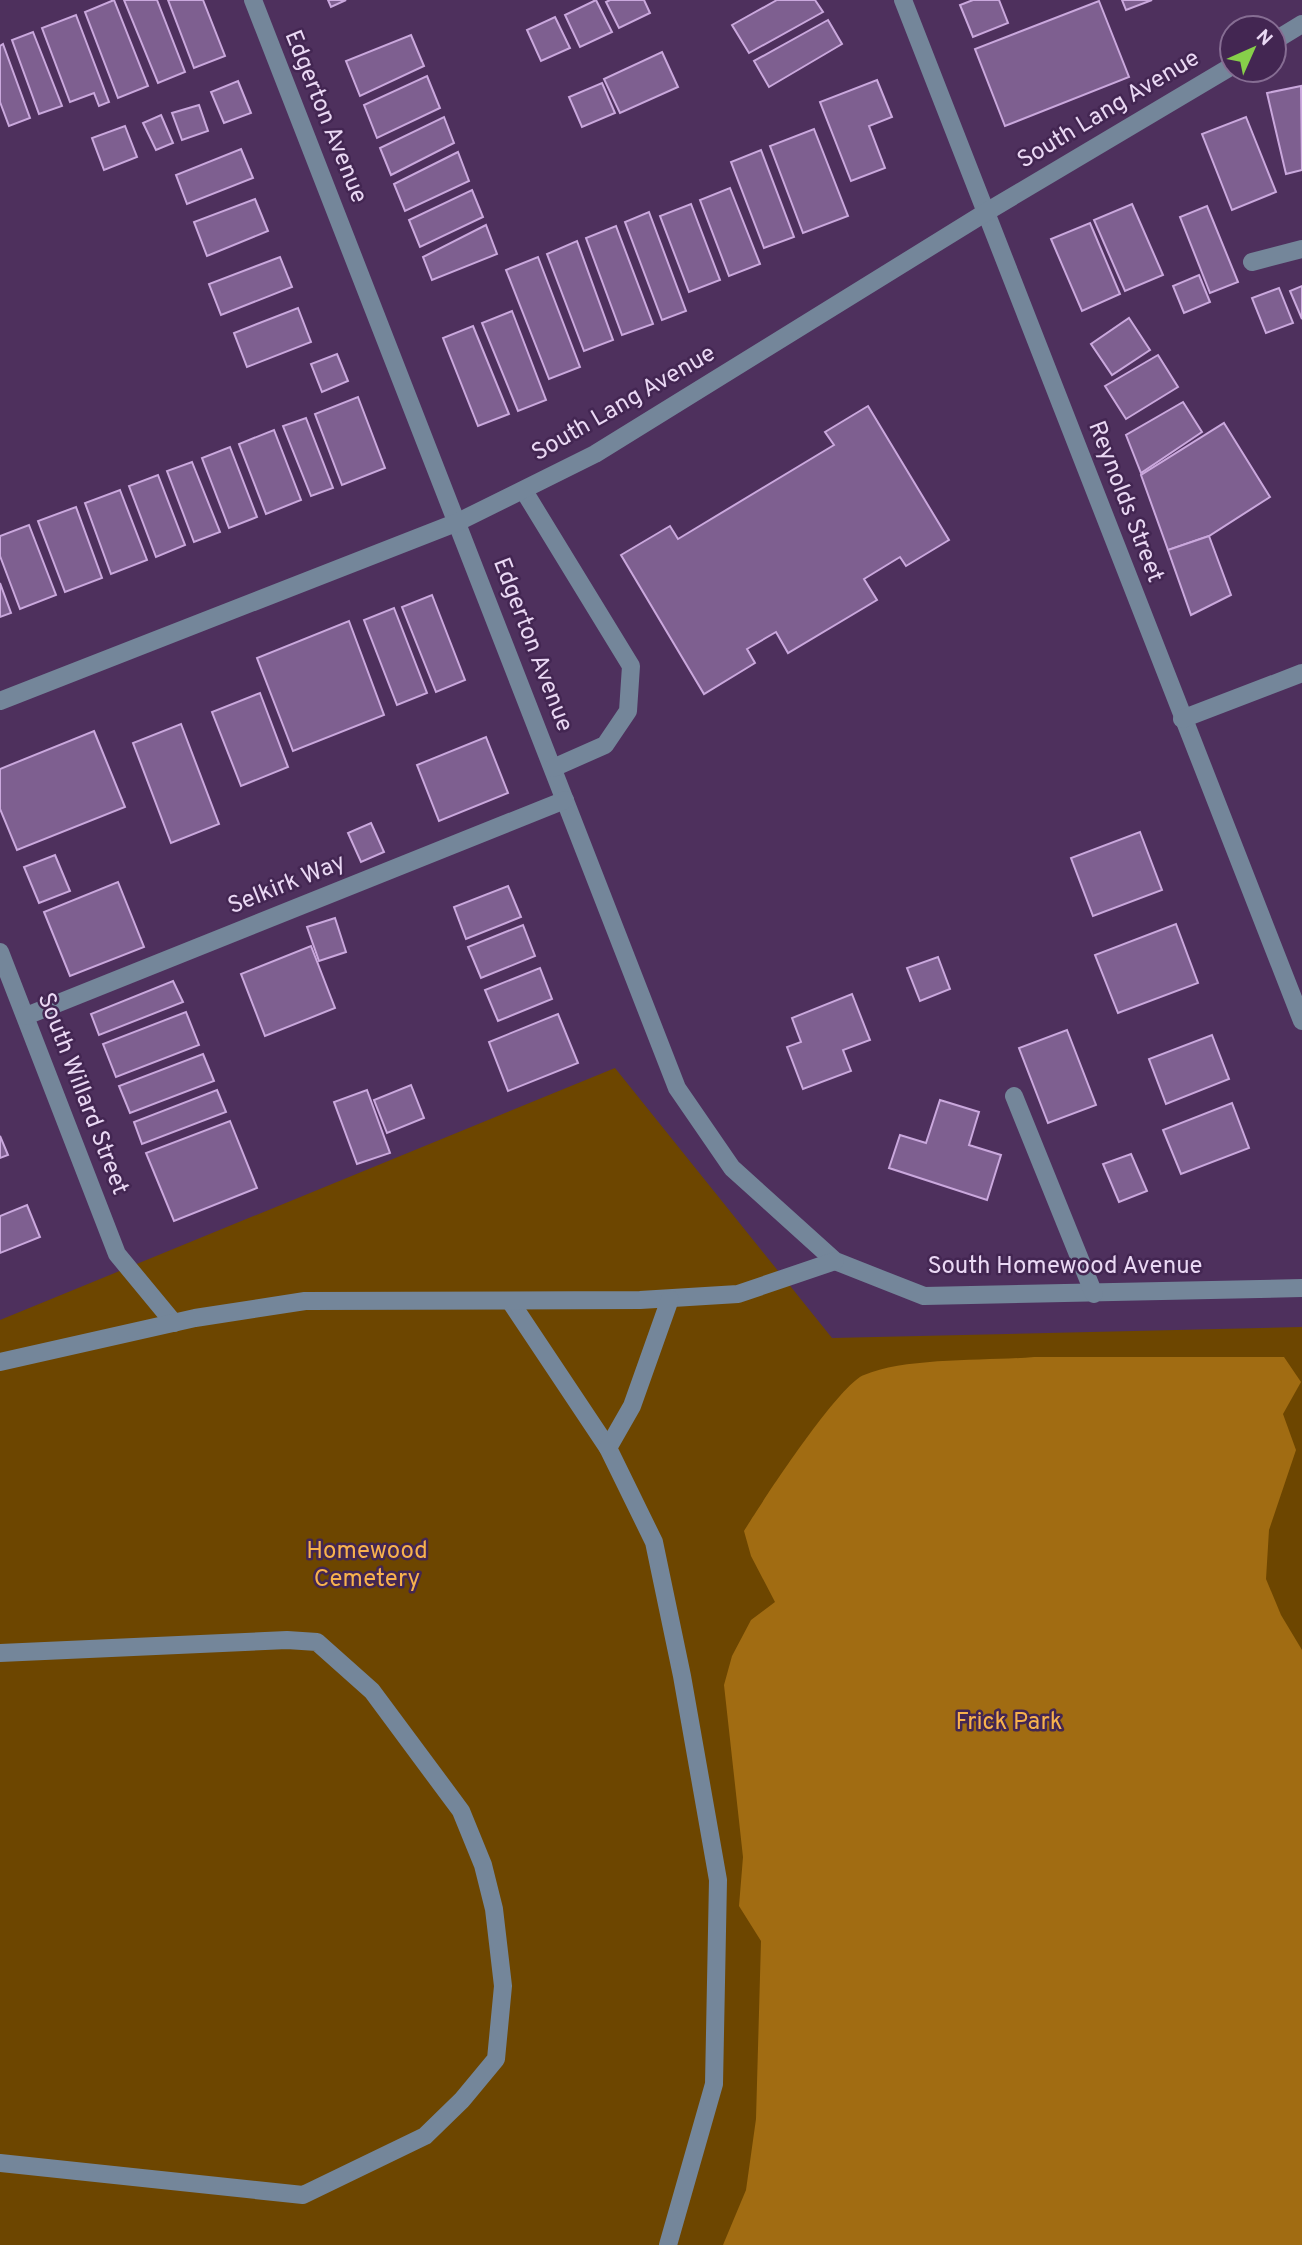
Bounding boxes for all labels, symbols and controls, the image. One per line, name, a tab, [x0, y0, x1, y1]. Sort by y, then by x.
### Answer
north arrow	[1218, 14, 1288, 84]
text: N	[1250, 25, 1277, 52]
street label: Edgerton Avenue	[277, 26, 373, 208]
street label: South Lang Avenue	[1012, 44, 1206, 176]
street label: South Lang Avenue	[527, 339, 721, 469]
street label: Reynolds Street	[1080, 417, 1170, 587]
street label: Edgerton Avenue	[485, 554, 579, 736]
street label: Selkirk Way	[224, 848, 350, 922]
street label: South Willard Street	[30, 989, 134, 1199]
street label: South Homewood Avenue	[928, 1252, 1202, 1282]
park label: Homewood Cemetery	[306, 1537, 428, 1595]
park label: Frick Park	[956, 1708, 1062, 1738]

